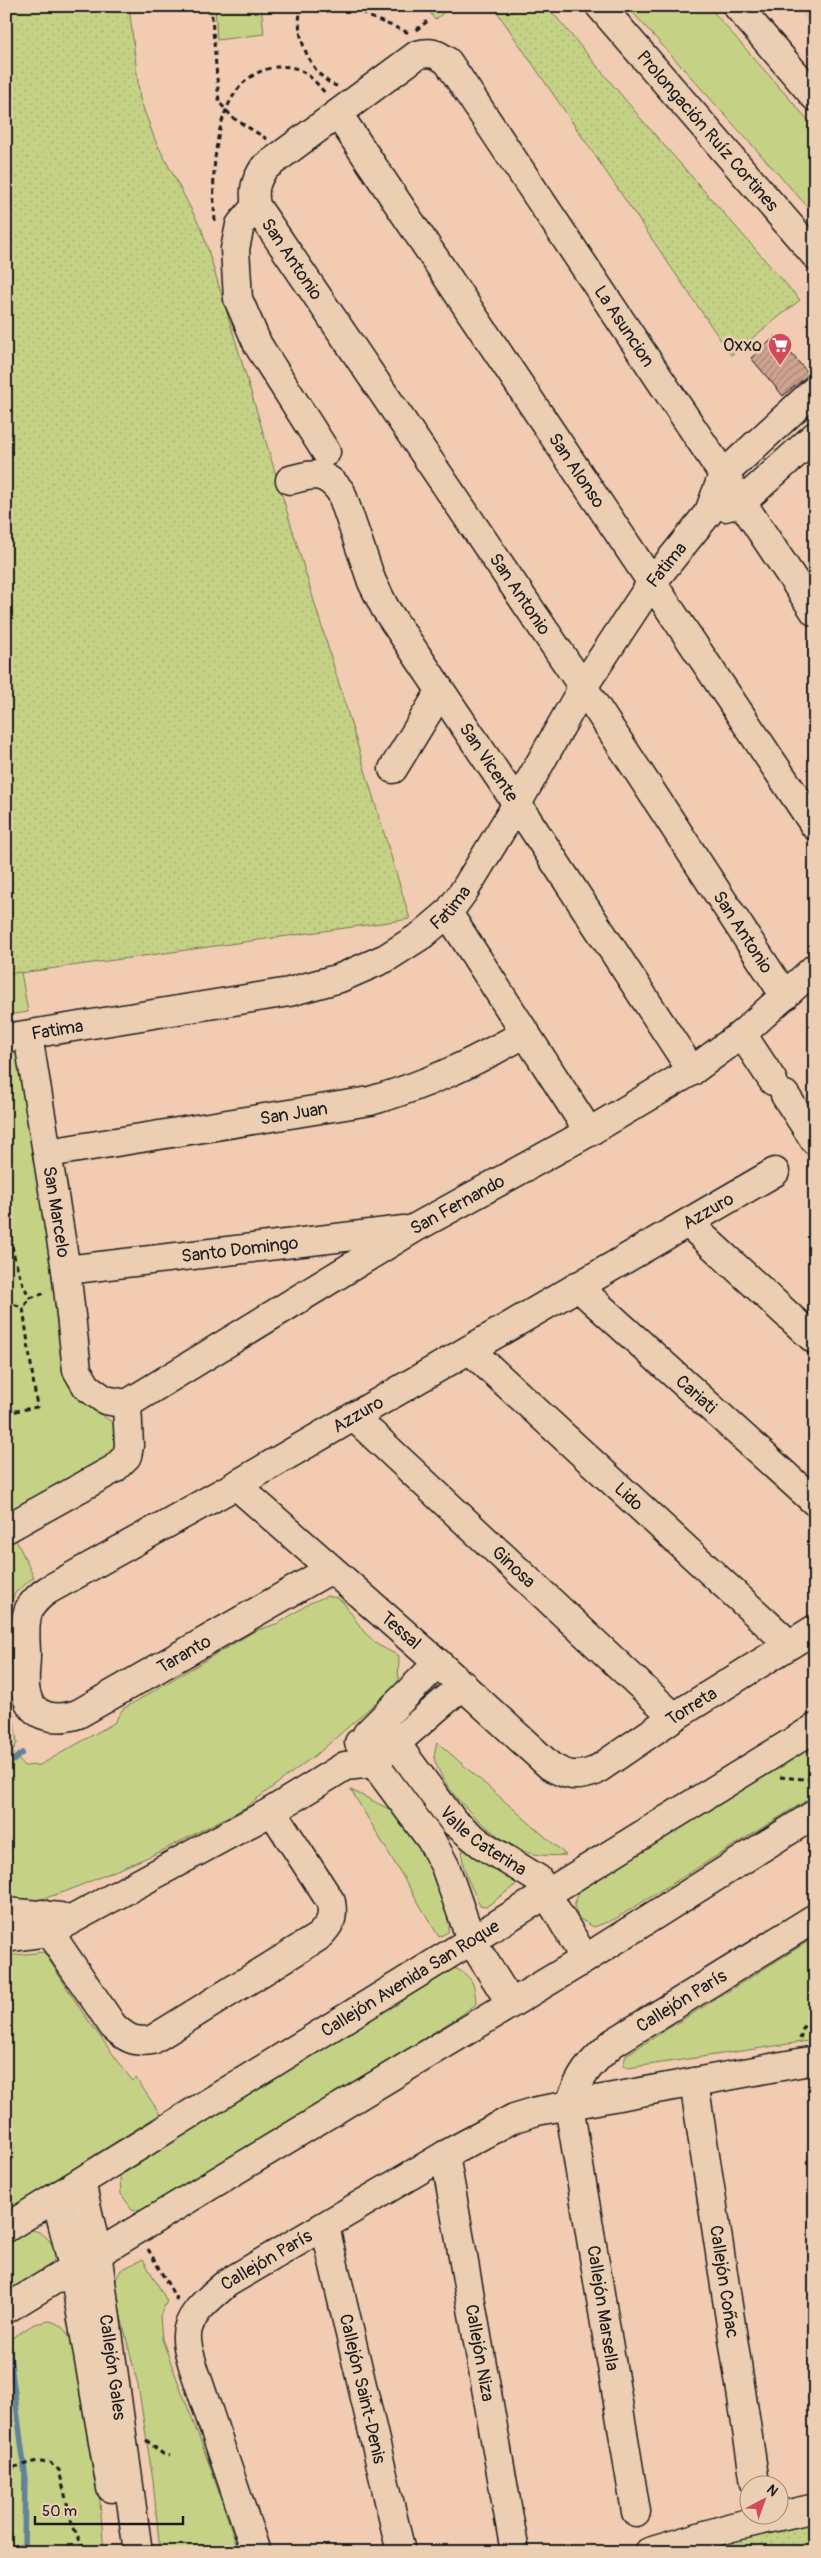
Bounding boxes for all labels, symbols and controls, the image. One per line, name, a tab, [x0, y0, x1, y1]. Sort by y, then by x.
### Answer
street label: Prolongación Ruíz Cortines	[632, 46, 783, 217]
street label: San Antonio	[256, 214, 328, 305]
street label: La Asuncion	[588, 281, 659, 372]
supermarket icon: Oxxo	[767, 332, 793, 366]
place label: Oxxo	[723, 334, 762, 357]
street label: San Alonso	[543, 429, 610, 513]
street label: Fatima	[642, 538, 692, 593]
street label: San Antonio	[484, 549, 556, 640]
street label: San Vicente	[454, 719, 523, 807]
street label: Fatima	[425, 882, 476, 935]
street label: San Antonio	[707, 887, 778, 978]
street label: Fatima	[30, 1015, 85, 1046]
street label: San Juan	[258, 1097, 329, 1131]
street label: San Marcelo	[37, 1164, 75, 1259]
street label: San Fernando	[406, 1169, 509, 1240]
street label: Azzuro	[679, 1187, 738, 1235]
street label: Santo Domingo	[180, 1232, 300, 1268]
street label: Cariati	[671, 1370, 721, 1419]
street label: Azzuro	[329, 1391, 388, 1438]
street label: Lido	[609, 1478, 648, 1516]
street label: Ginosa	[487, 1541, 540, 1593]
street label: Tessal	[376, 1607, 426, 1655]
street label: Taranto	[153, 1630, 216, 1679]
street label: Torreta	[662, 1682, 721, 1731]
street label: Valle Caterina	[434, 1802, 531, 1881]
street label: Callejón Avenida San Roque	[317, 1915, 504, 2043]
street label: Callejón París	[632, 1964, 731, 2038]
street label: Callejón Coñac	[704, 2224, 744, 2340]
street label: Callejón París	[217, 2225, 316, 2296]
street label: Callejón Marsella	[581, 2244, 624, 2372]
street label: Callejón Niza	[460, 2303, 499, 2403]
street label: Callejón Saint-Denis	[334, 2312, 391, 2466]
street label: Callejón Gales	[94, 2313, 131, 2422]
north arrow	[738, 2476, 788, 2526]
text: N	[763, 2481, 781, 2500]
scale bar	[35, 2493, 182, 2525]
text: 50 m	[42, 2502, 77, 2521]

